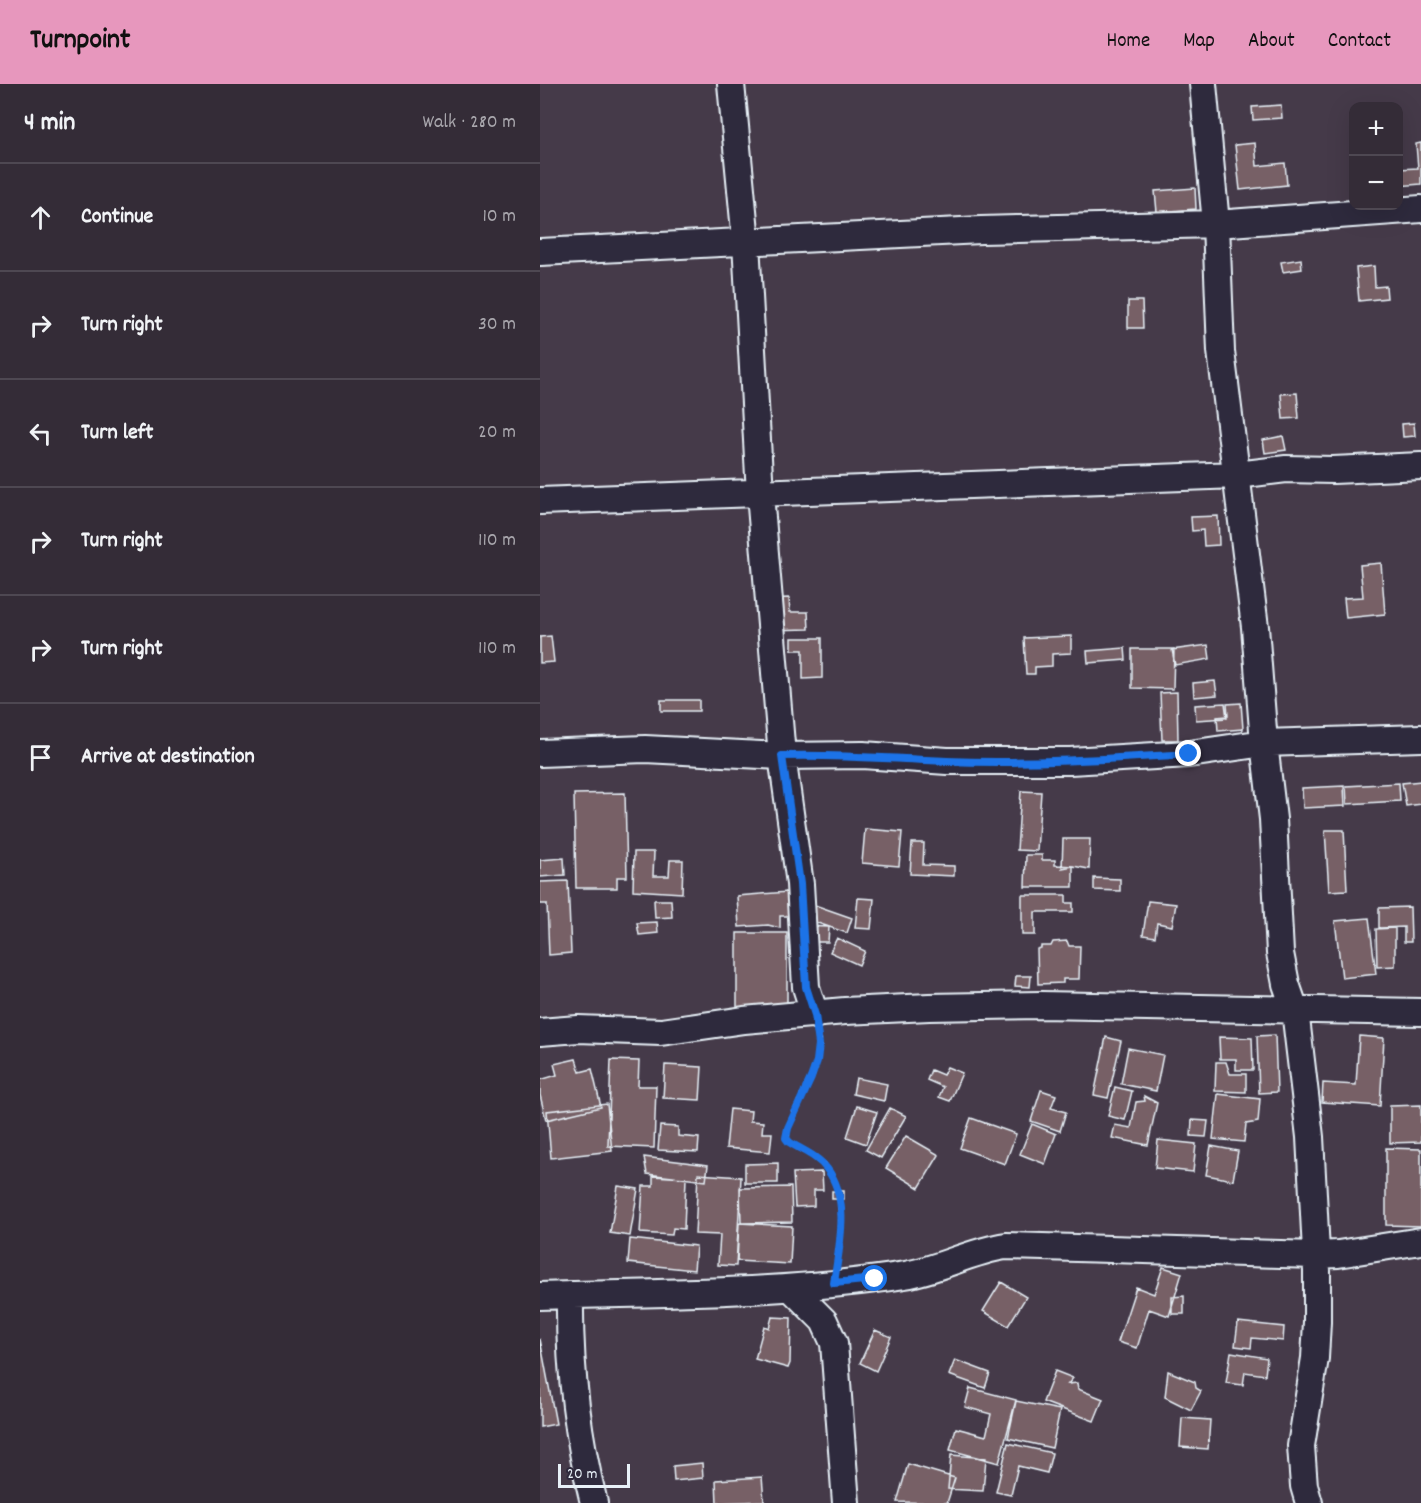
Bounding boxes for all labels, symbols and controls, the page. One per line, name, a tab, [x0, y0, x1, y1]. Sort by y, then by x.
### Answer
text: Turnpoint	[30, 22, 130, 62]
text: Home	[1106, 27, 1150, 57]
text: Map	[1183, 27, 1215, 57]
text: About	[1248, 27, 1295, 57]
text: Contact	[1328, 27, 1391, 57]
map controls	[1349, 102, 1403, 210]
button: +	[1349, 102, 1403, 156]
text: 4 min	[24, 105, 75, 142]
text: Walk · 280 m	[422, 109, 516, 137]
button: −	[1349, 156, 1403, 210]
icon: ahead	[24, 201, 57, 234]
text: Continue	[81, 202, 153, 233]
text: 10 m	[482, 203, 516, 231]
icon: right	[24, 309, 57, 342]
text: Turn right	[81, 310, 163, 341]
text: 30 m	[478, 311, 516, 339]
icon: left	[24, 417, 57, 450]
text: Turn left	[81, 418, 153, 449]
text: 20 m	[478, 419, 516, 447]
icon: right	[24, 525, 57, 558]
text: Turn right	[81, 526, 163, 557]
text: 110 m	[478, 527, 516, 555]
icon: right	[24, 633, 57, 666]
text: Turn right	[81, 634, 163, 665]
text: 110 m	[478, 635, 516, 663]
route end	[1175, 740, 1201, 766]
icon: arrive	[24, 741, 57, 774]
text: Arrive at destination	[81, 742, 255, 773]
route start	[861, 1265, 887, 1291]
scale bar	[558, 1461, 630, 1488]
text: 20 m	[567, 1463, 597, 1486]

